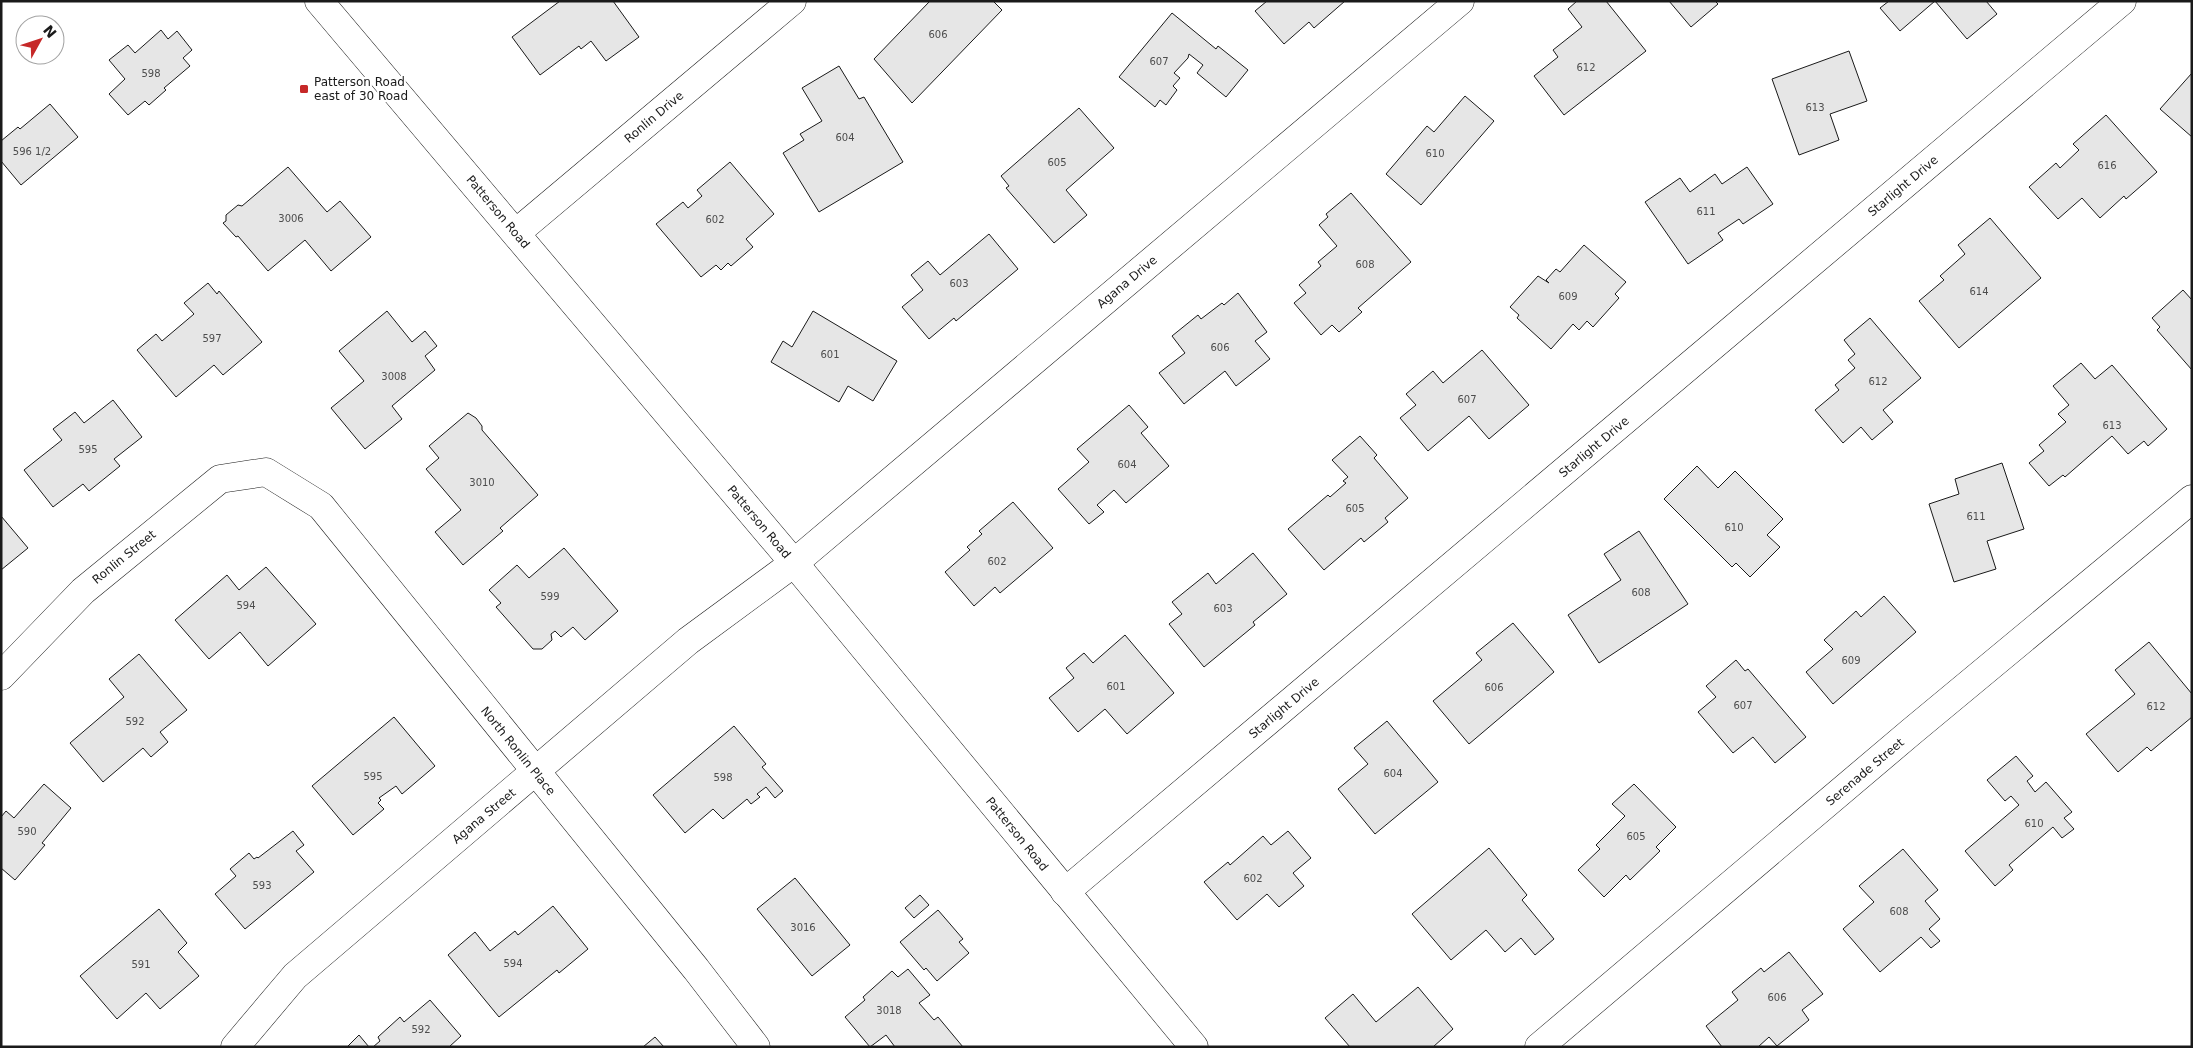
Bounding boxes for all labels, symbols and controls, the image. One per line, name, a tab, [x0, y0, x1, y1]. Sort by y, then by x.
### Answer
north arrow	[15, 15, 65, 65]
text: N	[40, 22, 60, 41]
house number: 606	[928, 29, 948, 40]
house number: 607	[1149, 56, 1169, 67]
house number: 612	[1576, 62, 1596, 73]
house number: 598	[141, 68, 161, 79]
place label: Patterson Road east of 30 Road	[314, 75, 408, 103]
marker: Patterson Road east of 30 Road	[298, 83, 310, 95]
street label: Ronlin Drive	[622, 88, 686, 146]
house number: 613	[1805, 102, 1825, 113]
house number: 604	[835, 132, 855, 143]
house number: 596 1/2	[13, 146, 51, 157]
house number: 610	[1425, 148, 1445, 159]
street label: Starlight Drive	[1865, 153, 1941, 219]
house number: 605	[1047, 157, 1067, 168]
house number: 616	[2097, 160, 2117, 171]
street label: Patterson Road	[463, 173, 533, 251]
house number: 611	[1696, 206, 1716, 217]
house number: 3006	[278, 213, 304, 224]
house number: 602	[705, 214, 725, 225]
street label: Agana Drive	[1094, 253, 1160, 311]
house number: 608	[1355, 259, 1375, 270]
house number: 603	[949, 278, 969, 289]
house number: 614	[1969, 286, 1989, 297]
house number: 609	[1558, 291, 1578, 302]
house number: 597	[202, 333, 222, 344]
house number: 606	[1210, 342, 1230, 353]
house number: 601	[820, 349, 840, 360]
house number: 3008	[381, 371, 407, 382]
house number: 612	[1868, 376, 1888, 387]
house number: 607	[1457, 394, 1477, 405]
street label: Starlight Drive	[1556, 414, 1632, 480]
house number: 613	[2102, 420, 2122, 431]
house number: 595	[78, 444, 98, 455]
house number: 604	[1117, 459, 1137, 470]
house number: 3010	[469, 477, 495, 488]
street label: Patterson Road	[724, 483, 794, 561]
house number: 605	[1345, 503, 1365, 514]
house number: 611	[1966, 511, 1986, 522]
house number: 610	[1724, 522, 1744, 533]
street label: Ronlin Street	[90, 527, 159, 587]
house number: 602	[987, 556, 1007, 567]
house number: 608	[1631, 587, 1651, 598]
house number: 599	[540, 591, 560, 602]
house number: 594	[236, 600, 256, 611]
house number: 603	[1213, 603, 1233, 614]
house number: 609	[1841, 655, 1861, 666]
street label: Starlight Drive	[1246, 675, 1322, 741]
house number: 601	[1106, 681, 1126, 692]
house number: 606	[1484, 682, 1504, 693]
house number: 607	[1733, 700, 1753, 711]
house number: 612	[2146, 701, 2166, 712]
street label: North Ronlin Place	[478, 704, 558, 798]
house number: 592	[125, 716, 145, 727]
street label: Serenade Street	[1823, 735, 1907, 809]
house number: 604	[1383, 768, 1403, 779]
house number: 595	[363, 771, 383, 782]
house number: 598	[713, 772, 733, 783]
street label: Agana Street	[449, 785, 519, 847]
street label: Patterson Road	[983, 794, 1051, 874]
house number: 610	[2024, 818, 2044, 829]
house number: 590	[17, 826, 37, 837]
house number: 605	[1626, 831, 1646, 842]
house number: 602	[1243, 873, 1263, 884]
house number: 593	[252, 880, 272, 891]
house number: 608	[1889, 906, 1909, 917]
house number: 3016	[790, 922, 816, 933]
house number: 594	[503, 958, 523, 969]
house number: 591	[131, 959, 151, 970]
house number: 606	[1767, 992, 1787, 1003]
house number: 3018	[876, 1005, 902, 1016]
house number: 592	[411, 1024, 431, 1035]

